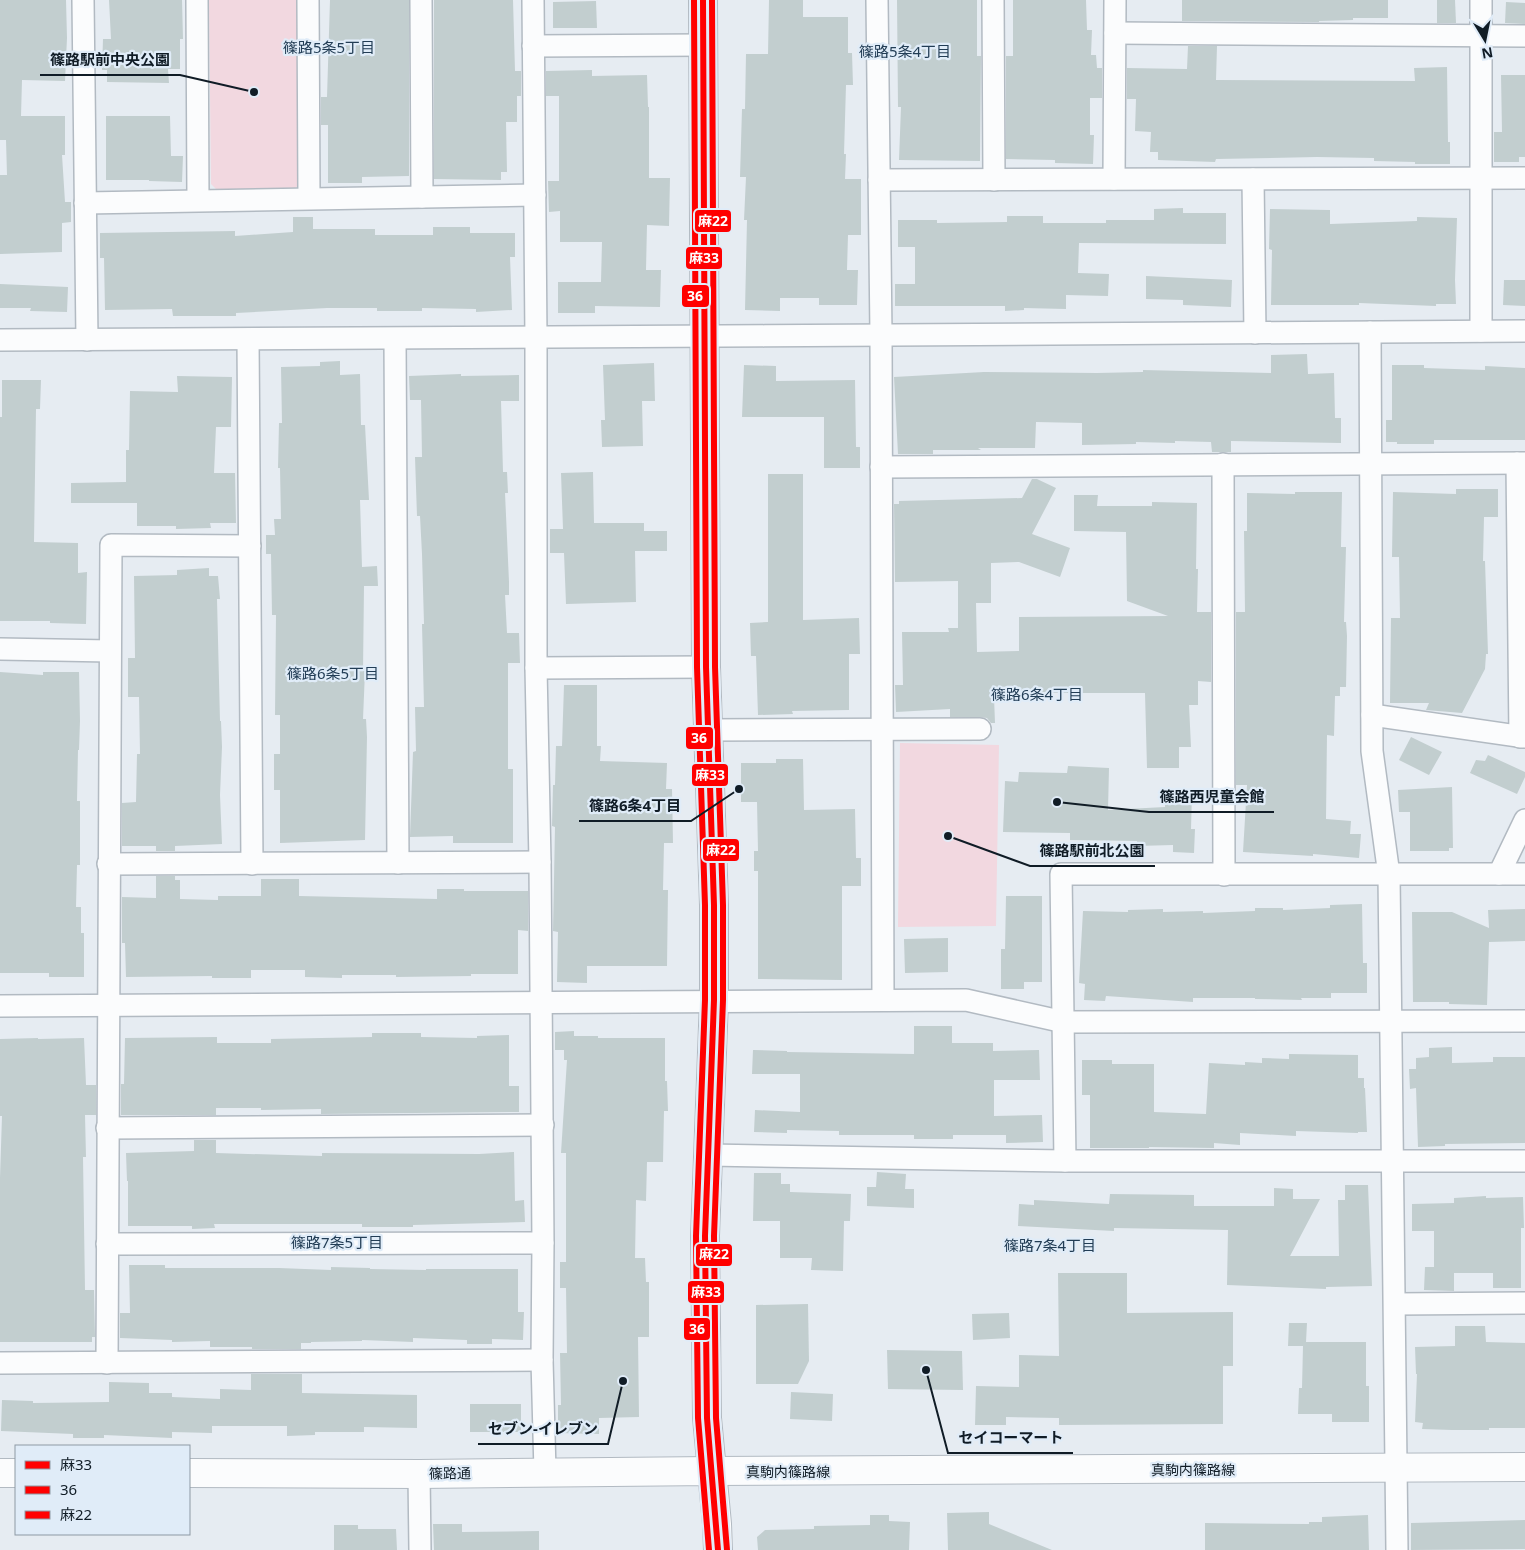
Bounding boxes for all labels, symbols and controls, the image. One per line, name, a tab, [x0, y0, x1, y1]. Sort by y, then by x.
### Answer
north arrow	[1460, 15, 1510, 65]
district label: 篠路5条5丁目	[283, 37, 375, 57]
district label: 篠路5条4丁目	[859, 41, 951, 61]
text: N	[1480, 43, 1495, 64]
callout: 篠路駅前中央公園	[40, 45, 180, 75]
text: 篠路駅前中央公園	[50, 49, 170, 69]
line badge: 麻22	[694, 209, 732, 233]
text: 麻22	[698, 211, 728, 230]
line badge: 麻33	[685, 246, 723, 270]
text: 麻33	[689, 248, 719, 267]
line badge: 36	[681, 284, 710, 308]
text: 36	[687, 286, 703, 305]
district label: 篠路6条5丁目	[287, 663, 379, 683]
district label: 篠路6条4丁目	[991, 684, 1083, 704]
line badge: 36	[685, 726, 714, 750]
text: 36	[691, 728, 707, 747]
line badge: 麻33	[691, 763, 729, 787]
text: 麻33	[695, 765, 725, 784]
callout: 篠路西児童会館	[1149, 782, 1274, 812]
text: 篠路西児童会館	[1159, 786, 1265, 806]
callout: 篠路6条4丁目	[579, 791, 691, 821]
text: 篠路6条4丁目	[589, 795, 681, 815]
callout: 篠路駅前北公園	[1030, 836, 1155, 866]
line badge: 麻22	[702, 838, 740, 862]
text: 麻22	[706, 840, 736, 859]
text: 篠路駅前北公園	[1039, 840, 1145, 860]
district label: 篠路7条5丁目	[291, 1232, 383, 1252]
district label: 篠路7条4丁目	[1004, 1235, 1096, 1255]
line badge: 麻22	[695, 1243, 733, 1267]
text: 麻22	[699, 1244, 729, 1263]
line badge: 麻33	[687, 1280, 725, 1304]
text: 麻33	[691, 1282, 721, 1301]
line badge: 36	[683, 1317, 711, 1341]
text: 36	[689, 1319, 705, 1338]
callout: セブン-イレブン	[478, 1414, 608, 1444]
text: セブン-イレブン	[488, 1418, 598, 1438]
callout: セイコーマート	[948, 1423, 1073, 1453]
text: セイコーマート	[958, 1427, 1064, 1447]
legend	[15, 1445, 190, 1535]
text: 麻33	[60, 1454, 92, 1474]
street label: 真駒内篠路線	[1151, 1460, 1235, 1479]
street label: 真駒内篠路線	[746, 1462, 830, 1481]
street label: 篠路通	[429, 1463, 471, 1483]
text: 36	[60, 1479, 77, 1499]
text: 麻22	[60, 1504, 92, 1524]

